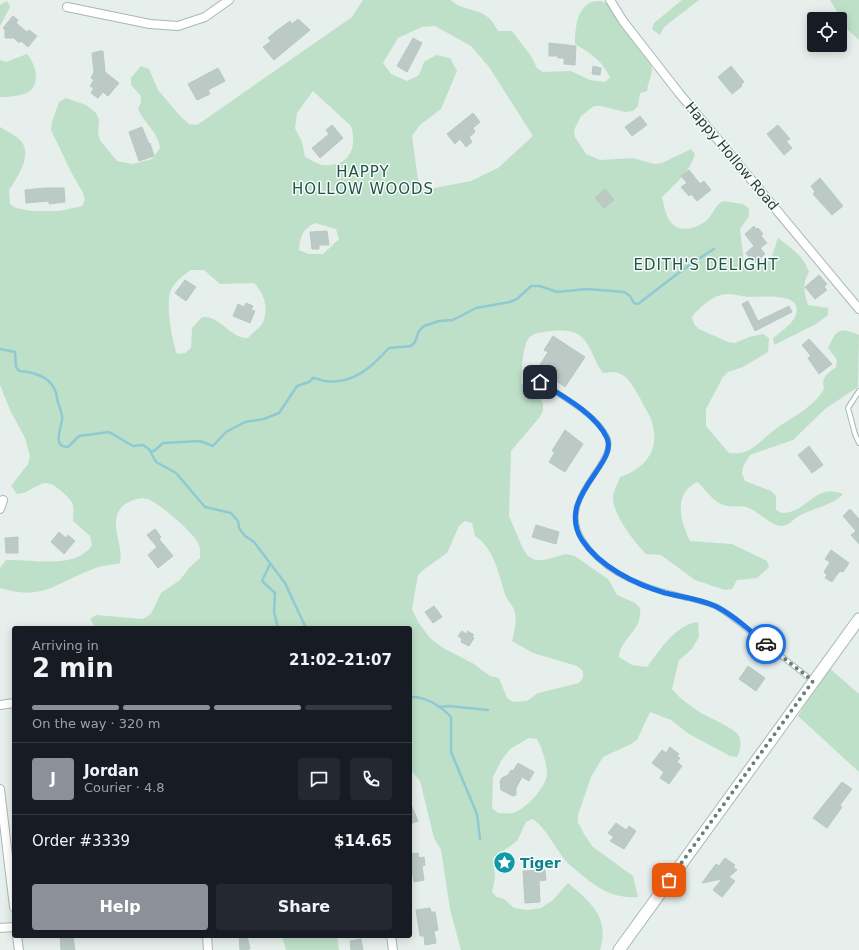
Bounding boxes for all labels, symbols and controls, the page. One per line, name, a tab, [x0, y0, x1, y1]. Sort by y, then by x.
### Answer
map controls	[807, 12, 847, 52]
button: locate	[807, 12, 847, 52]
street label: Happy Hollow Road	[682, 99, 782, 213]
district label: HAPPY HOLLOW WOODS	[292, 163, 434, 198]
district label: EDITH'S DELIGHT	[633, 256, 779, 274]
pin	[523, 365, 557, 399]
icon: home	[529, 371, 551, 393]
courier	[746, 624, 786, 664]
icon: car	[755, 633, 777, 655]
text: Arriving in	[32, 638, 99, 653]
text: 21:02–21:07	[289, 651, 392, 669]
text: 2 min	[32, 653, 114, 683]
text: On the way · 320 m	[32, 716, 160, 731]
button: chat	[298, 758, 340, 800]
button: phone	[350, 758, 392, 800]
text: Jordan	[84, 762, 139, 780]
text: J	[50, 770, 56, 788]
text: Courier · 4.8	[84, 780, 165, 795]
text: Order #3339	[32, 832, 130, 850]
text: $14.65	[334, 832, 392, 850]
place icon: Tiger	[492, 850, 518, 876]
place label: Tiger	[520, 855, 561, 871]
pin	[652, 863, 686, 897]
icon: bag	[658, 869, 680, 891]
button: Help	[32, 884, 208, 930]
button: Share	[216, 884, 392, 930]

